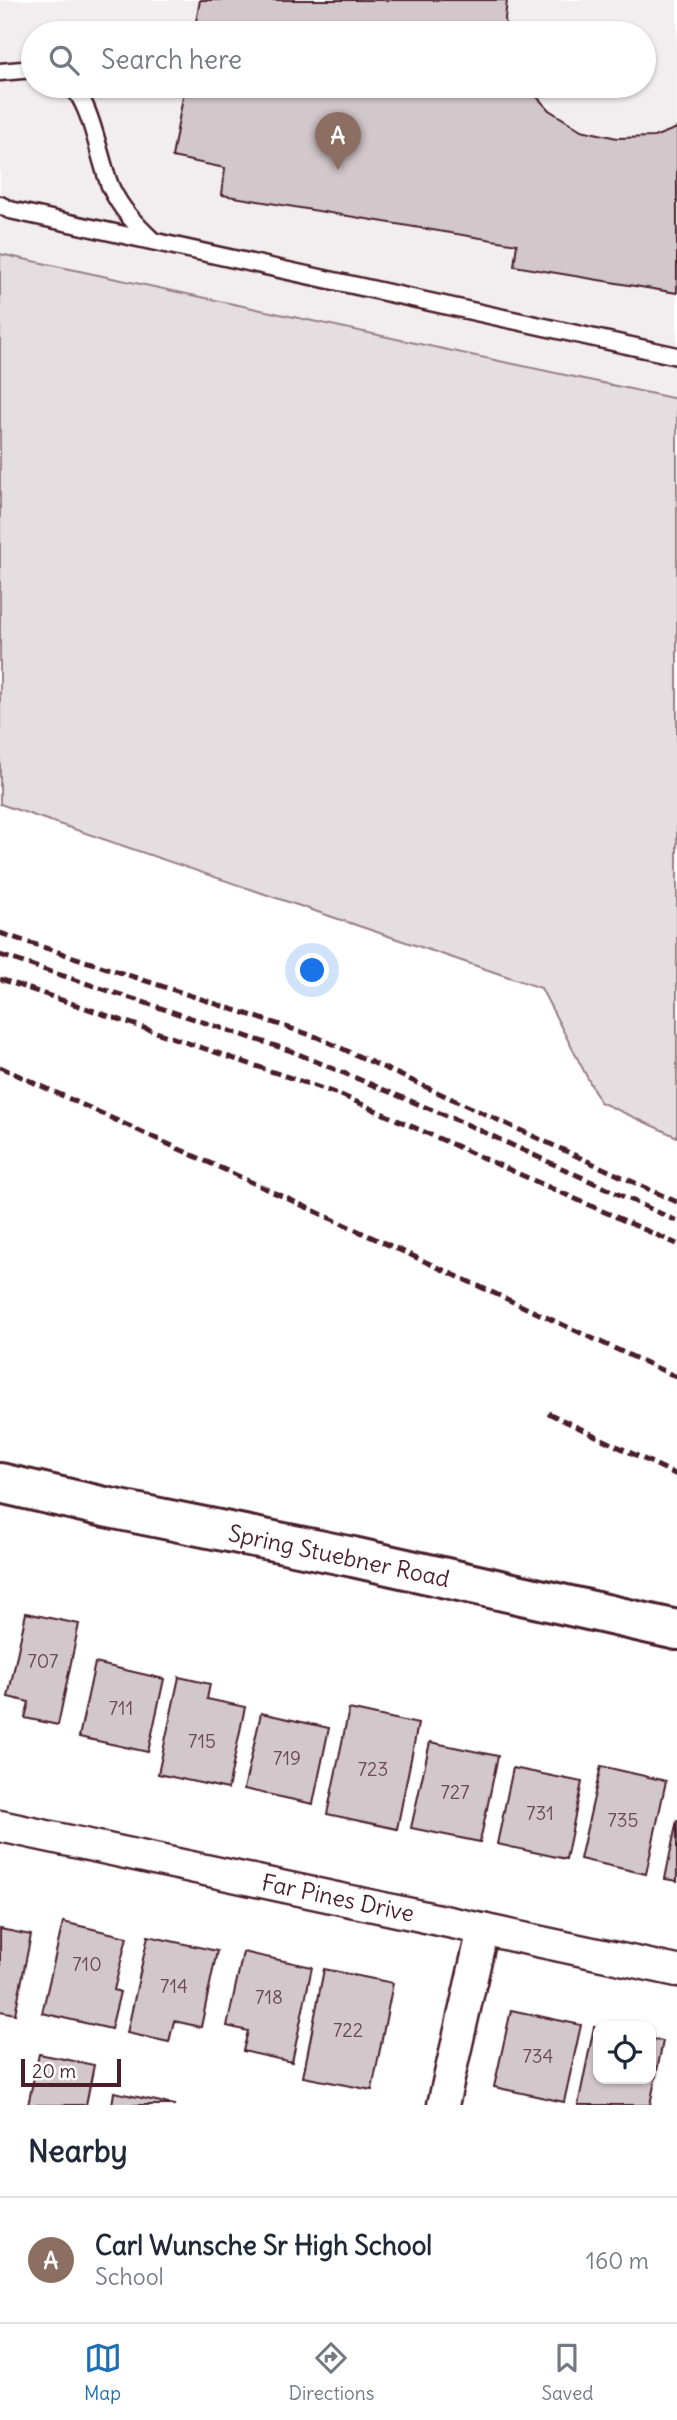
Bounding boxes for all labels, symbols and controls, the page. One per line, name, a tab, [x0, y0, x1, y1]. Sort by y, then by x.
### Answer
search box	[21, 21, 656, 98]
icon: search	[45, 41, 83, 79]
text: Search here	[101, 43, 242, 76]
pin: A	[315, 112, 361, 170]
your location	[295, 953, 329, 987]
street label: Spring Stuebner Road	[226, 1518, 452, 1593]
house number: 707	[28, 1649, 58, 1673]
house number: 711	[109, 1696, 133, 1720]
house number: 715	[188, 1729, 216, 1753]
house number: 719	[273, 1746, 301, 1770]
house number: 723	[358, 1757, 388, 1781]
house number: 727	[440, 1780, 470, 1804]
house number: 731	[526, 1801, 554, 1825]
house number: 735	[607, 1808, 639, 1832]
street label: Far Pines Drive	[259, 1867, 417, 1928]
house number: 710	[72, 1952, 102, 1976]
house number: 714	[160, 1974, 188, 1998]
house number: 718	[255, 1985, 283, 2009]
house number: 722	[333, 2018, 363, 2042]
map controls	[593, 2021, 656, 2084]
button: locate	[593, 2021, 656, 2084]
house number: 734	[522, 2044, 554, 2068]
scale bar	[21, 2056, 121, 2088]
text: 20 m	[32, 2059, 76, 2083]
text: Nearby	[28, 2132, 128, 2170]
text: Carl Wunsche Sr High School	[95, 2229, 432, 2262]
text: A	[44, 2246, 58, 2275]
text: 160 m	[586, 2246, 649, 2275]
text: School	[95, 2262, 164, 2291]
tab: Map	[84, 2339, 122, 2405]
tab: Directions	[289, 2339, 374, 2405]
tab: Saved	[541, 2339, 593, 2405]

